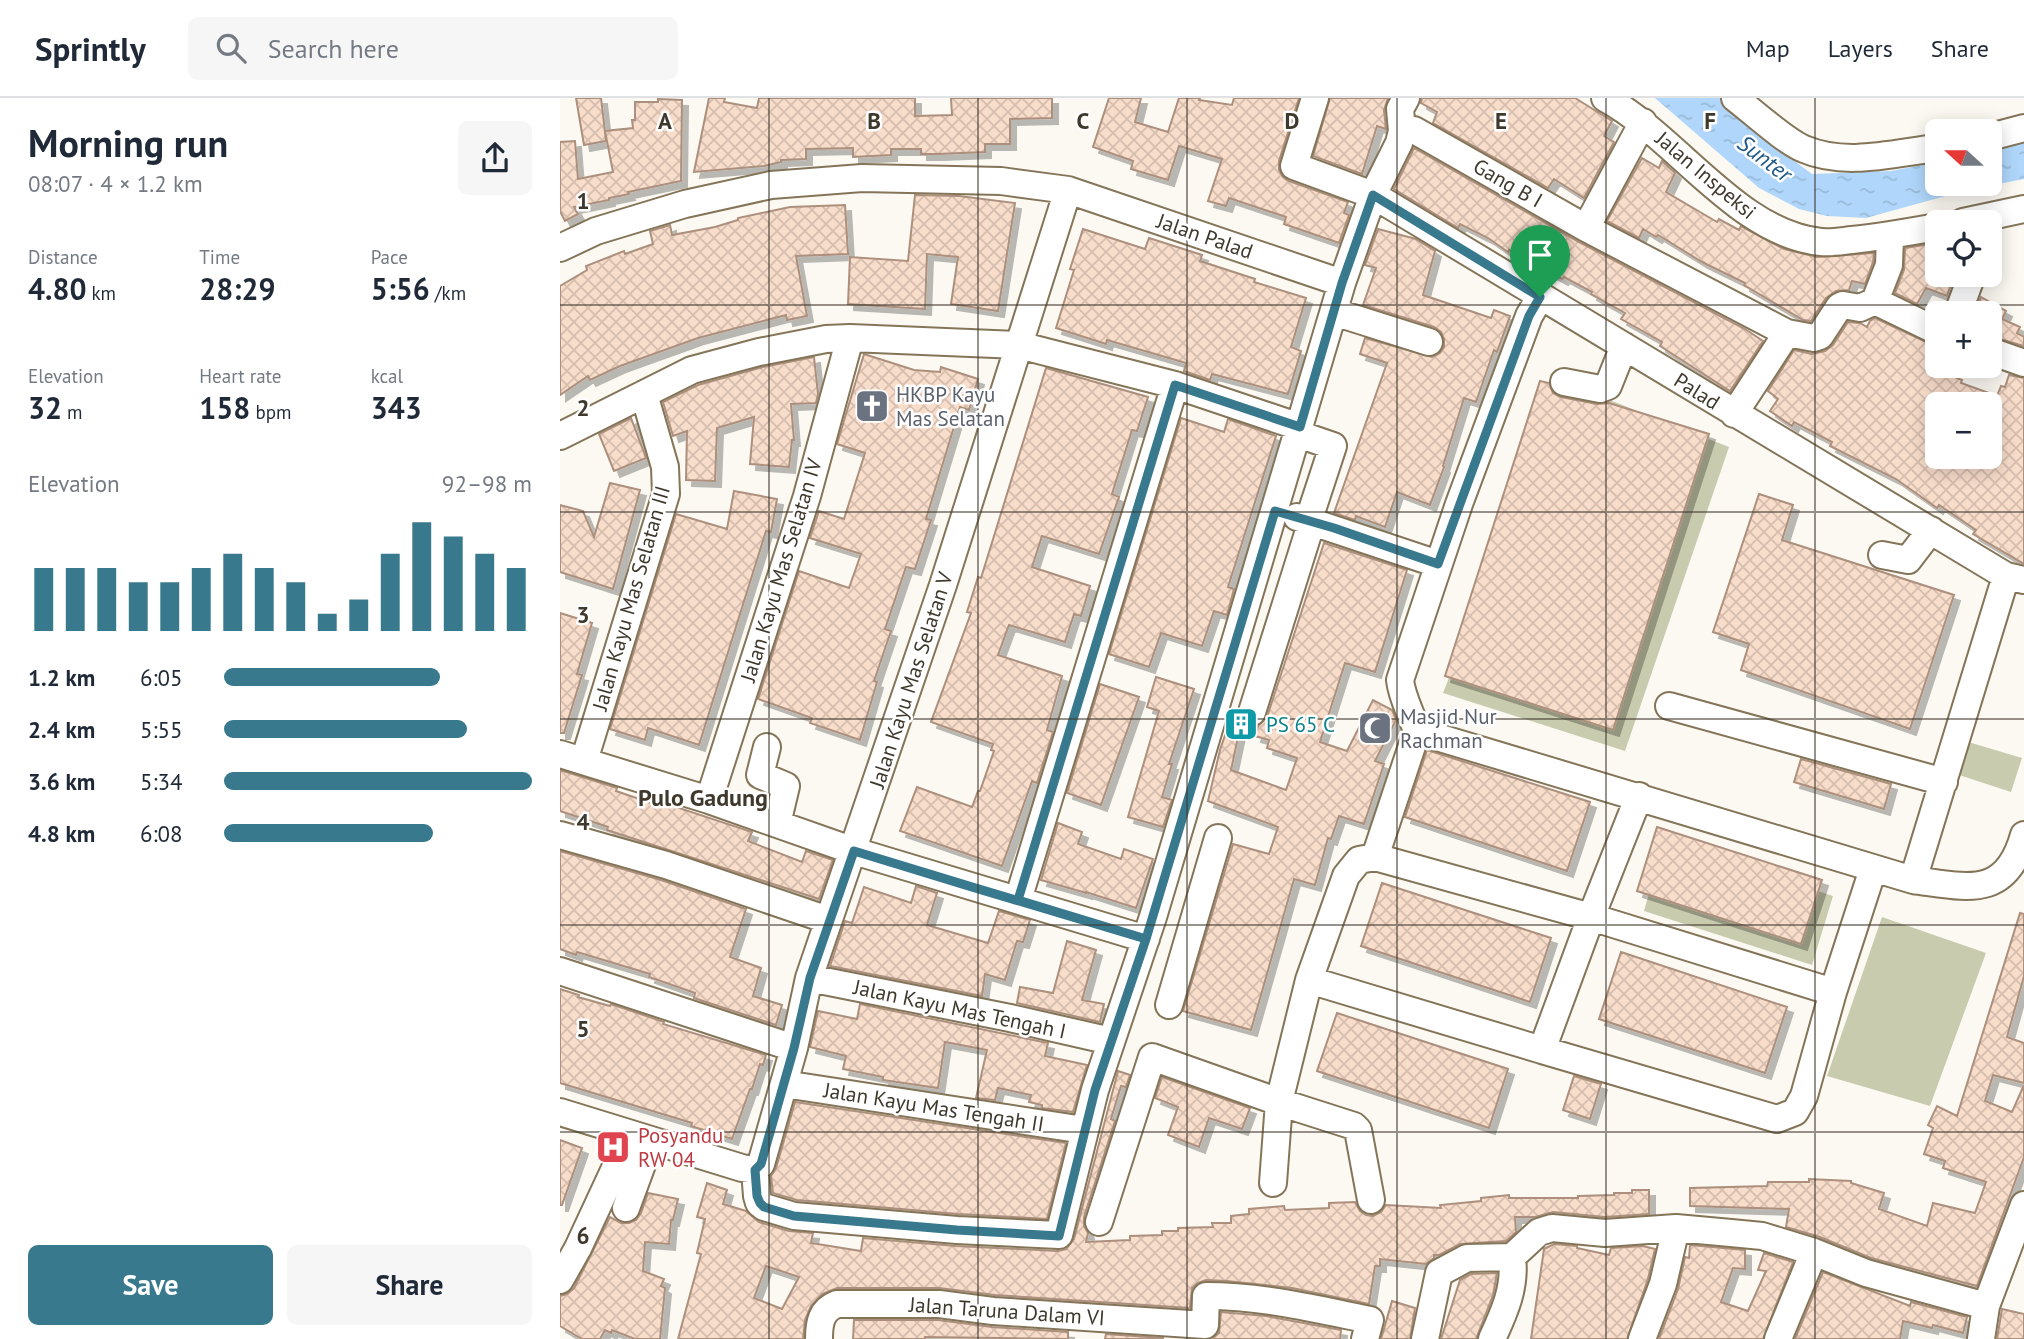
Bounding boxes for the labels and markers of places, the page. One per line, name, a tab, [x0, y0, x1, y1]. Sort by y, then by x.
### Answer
pin	[1510, 225, 1570, 297]
place label: HKBP Kayu Mas Selatan	[896, 381, 1005, 432]
church icon: HKBP Kayu Mas Selatan	[853, 387, 891, 425]
place label: Masjid Nur Rachman	[1400, 703, 1497, 754]
building icon: PS 65 C	[1222, 705, 1260, 743]
mosque icon: Masjid Nur Rachman	[1356, 709, 1394, 747]
place label: PS 65 C	[1266, 711, 1335, 738]
place label: Posyandu RW 04	[638, 1122, 723, 1173]
hospital icon: Posyandu RW 04	[594, 1128, 632, 1166]

